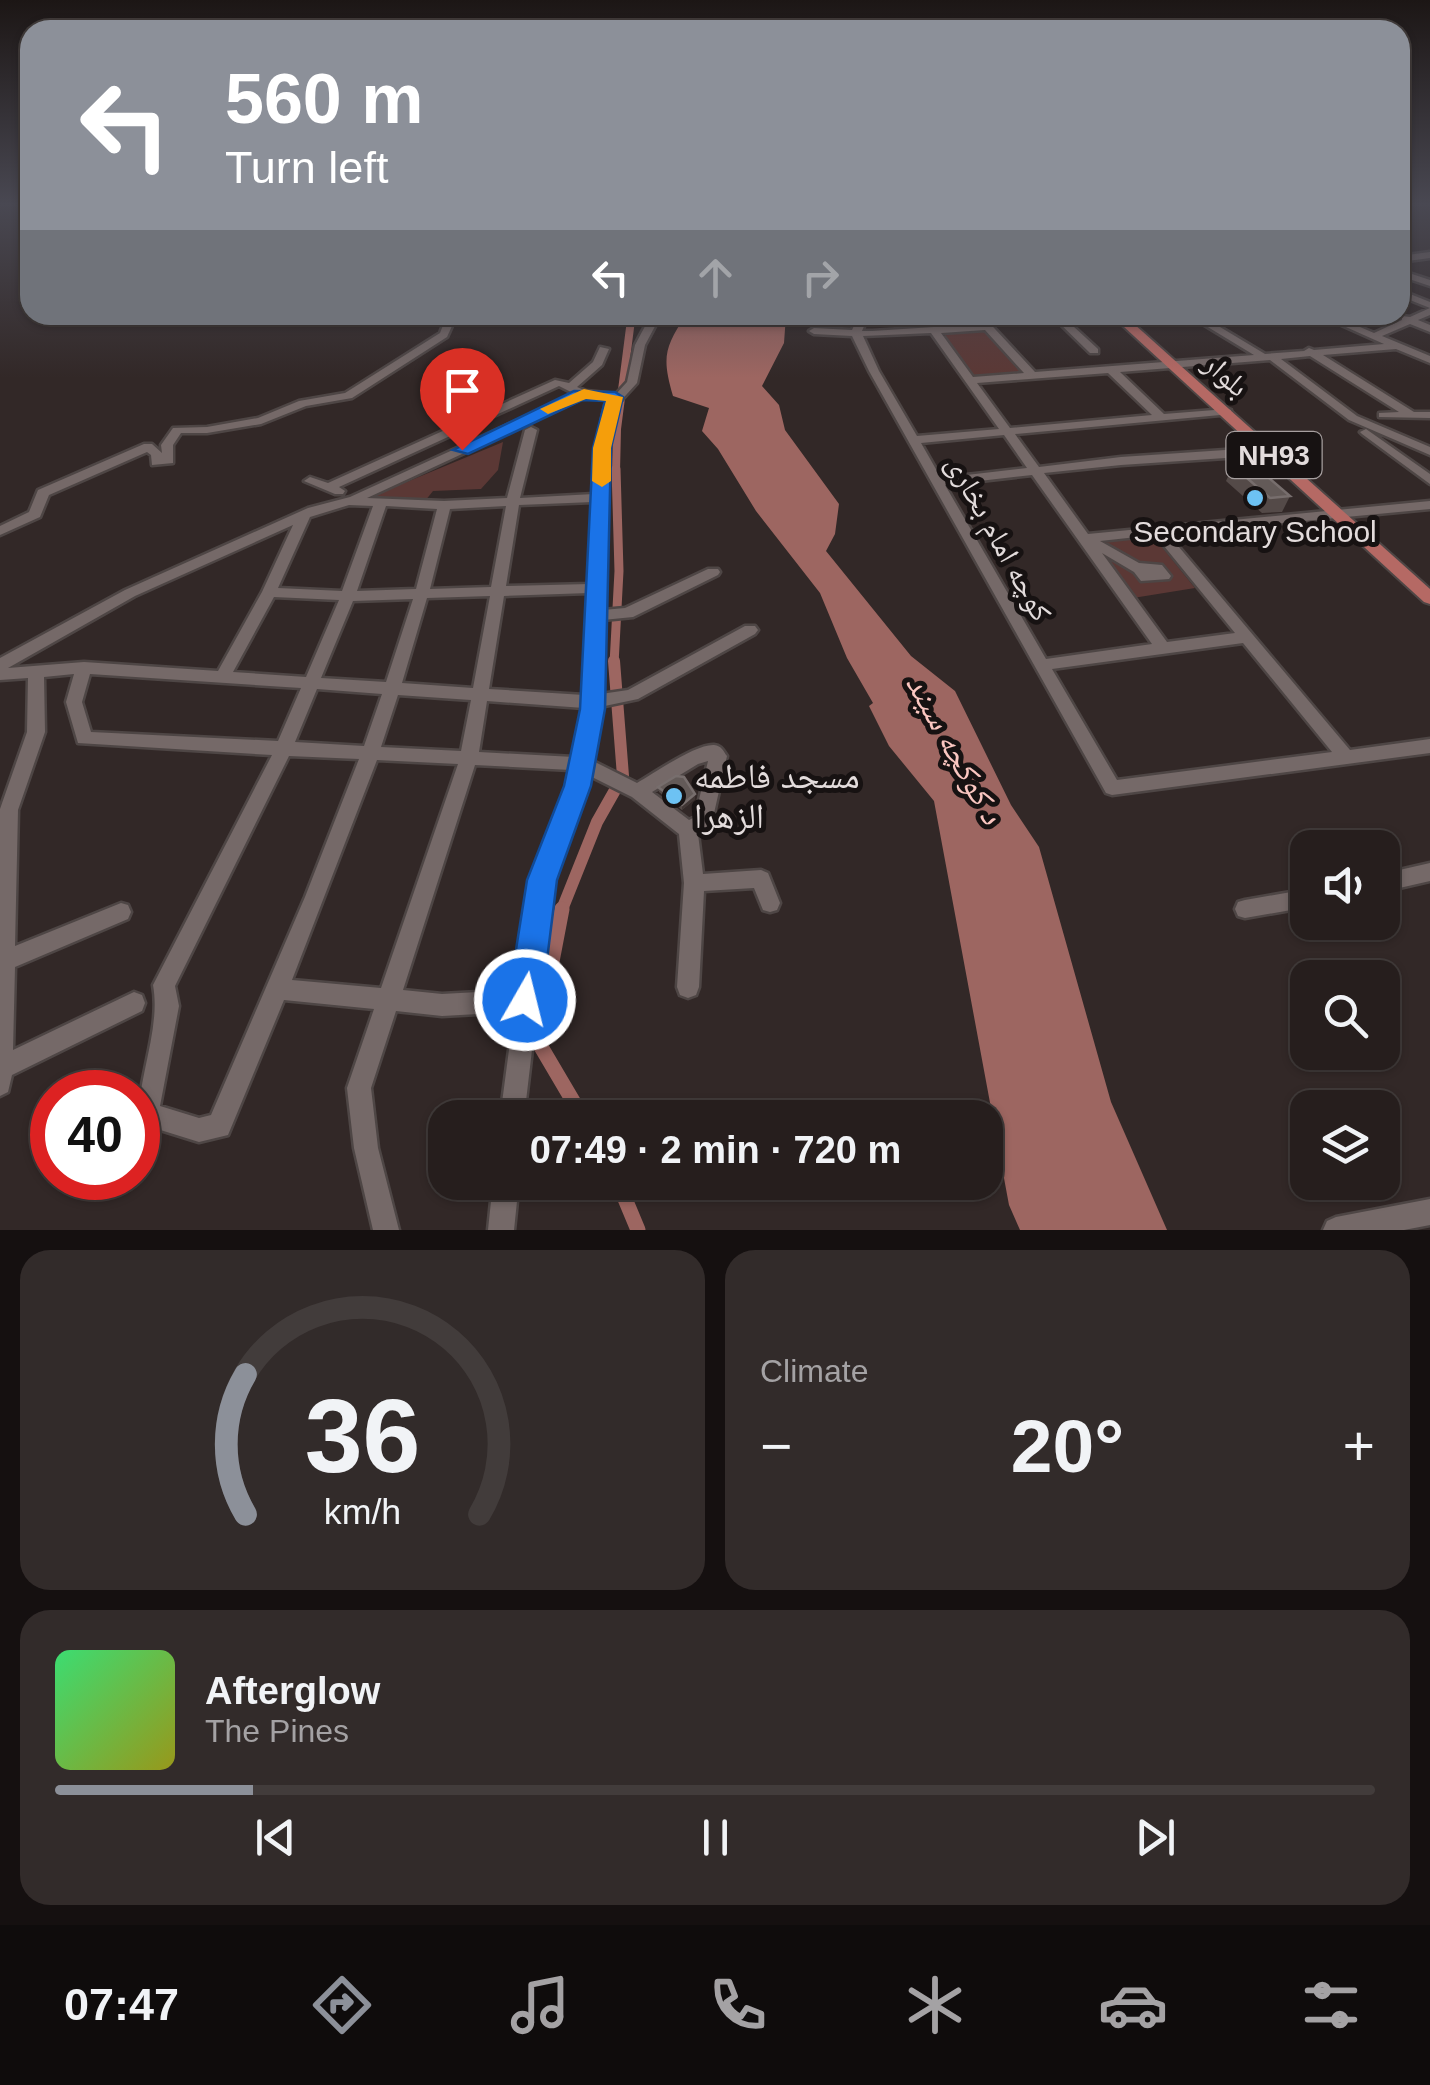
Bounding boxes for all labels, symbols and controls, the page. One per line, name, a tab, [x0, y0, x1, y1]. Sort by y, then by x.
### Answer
icon: left	[60, 60, 190, 190]
text: 560 m	[225, 60, 423, 138]
text: Turn left	[225, 142, 388, 193]
icon: left	[583, 250, 638, 305]
icon: ahead	[688, 250, 743, 305]
icon: right	[793, 250, 848, 305]
street label: بلوار	[1196, 346, 1255, 404]
pin	[420, 348, 505, 451]
icon: arrive	[435, 363, 490, 418]
road number: NH93	[1226, 432, 1322, 478]
street label: کوچه امام بخاری	[938, 449, 1059, 628]
marker: Secondary School	[1244, 487, 1266, 509]
place label: Secondary School	[1133, 515, 1377, 548]
water label: د کوکچه سیند	[899, 668, 1011, 831]
place label: مسجد فاطمه الزهرا	[694, 756, 860, 835]
marker: مسجد فاطمه الزهرا	[663, 785, 685, 807]
map controls	[1290, 830, 1400, 1200]
button: sound	[1290, 830, 1400, 940]
position arrow	[473, 948, 577, 1052]
button: search	[1290, 960, 1400, 1070]
speed limit sign: 40	[30, 1070, 160, 1200]
button: layers	[1290, 1090, 1400, 1200]
text: 07:49 · 2 min · 720 m	[530, 1129, 901, 1171]
text: Climate	[760, 1353, 868, 1389]
text: 36	[305, 1378, 420, 1494]
text: 20°	[1011, 1404, 1124, 1488]
text: −	[760, 1415, 792, 1477]
text: +	[1343, 1415, 1375, 1477]
text: km/h	[324, 1492, 401, 1532]
text: Afterglow	[205, 1670, 380, 1712]
text: The Pines	[205, 1713, 349, 1749]
icon: previous	[248, 1810, 303, 1865]
icon: pause	[688, 1810, 743, 1865]
icon: next	[1128, 1810, 1183, 1865]
icon: directions	[307, 1970, 377, 2040]
icon: music	[505, 1970, 575, 2040]
icon: phone	[703, 1970, 773, 2040]
icon: climate	[900, 1970, 970, 2040]
icon: car	[1098, 1970, 1168, 2040]
icon: filters	[1296, 1970, 1366, 2040]
text: 07:47	[64, 1979, 179, 2030]

